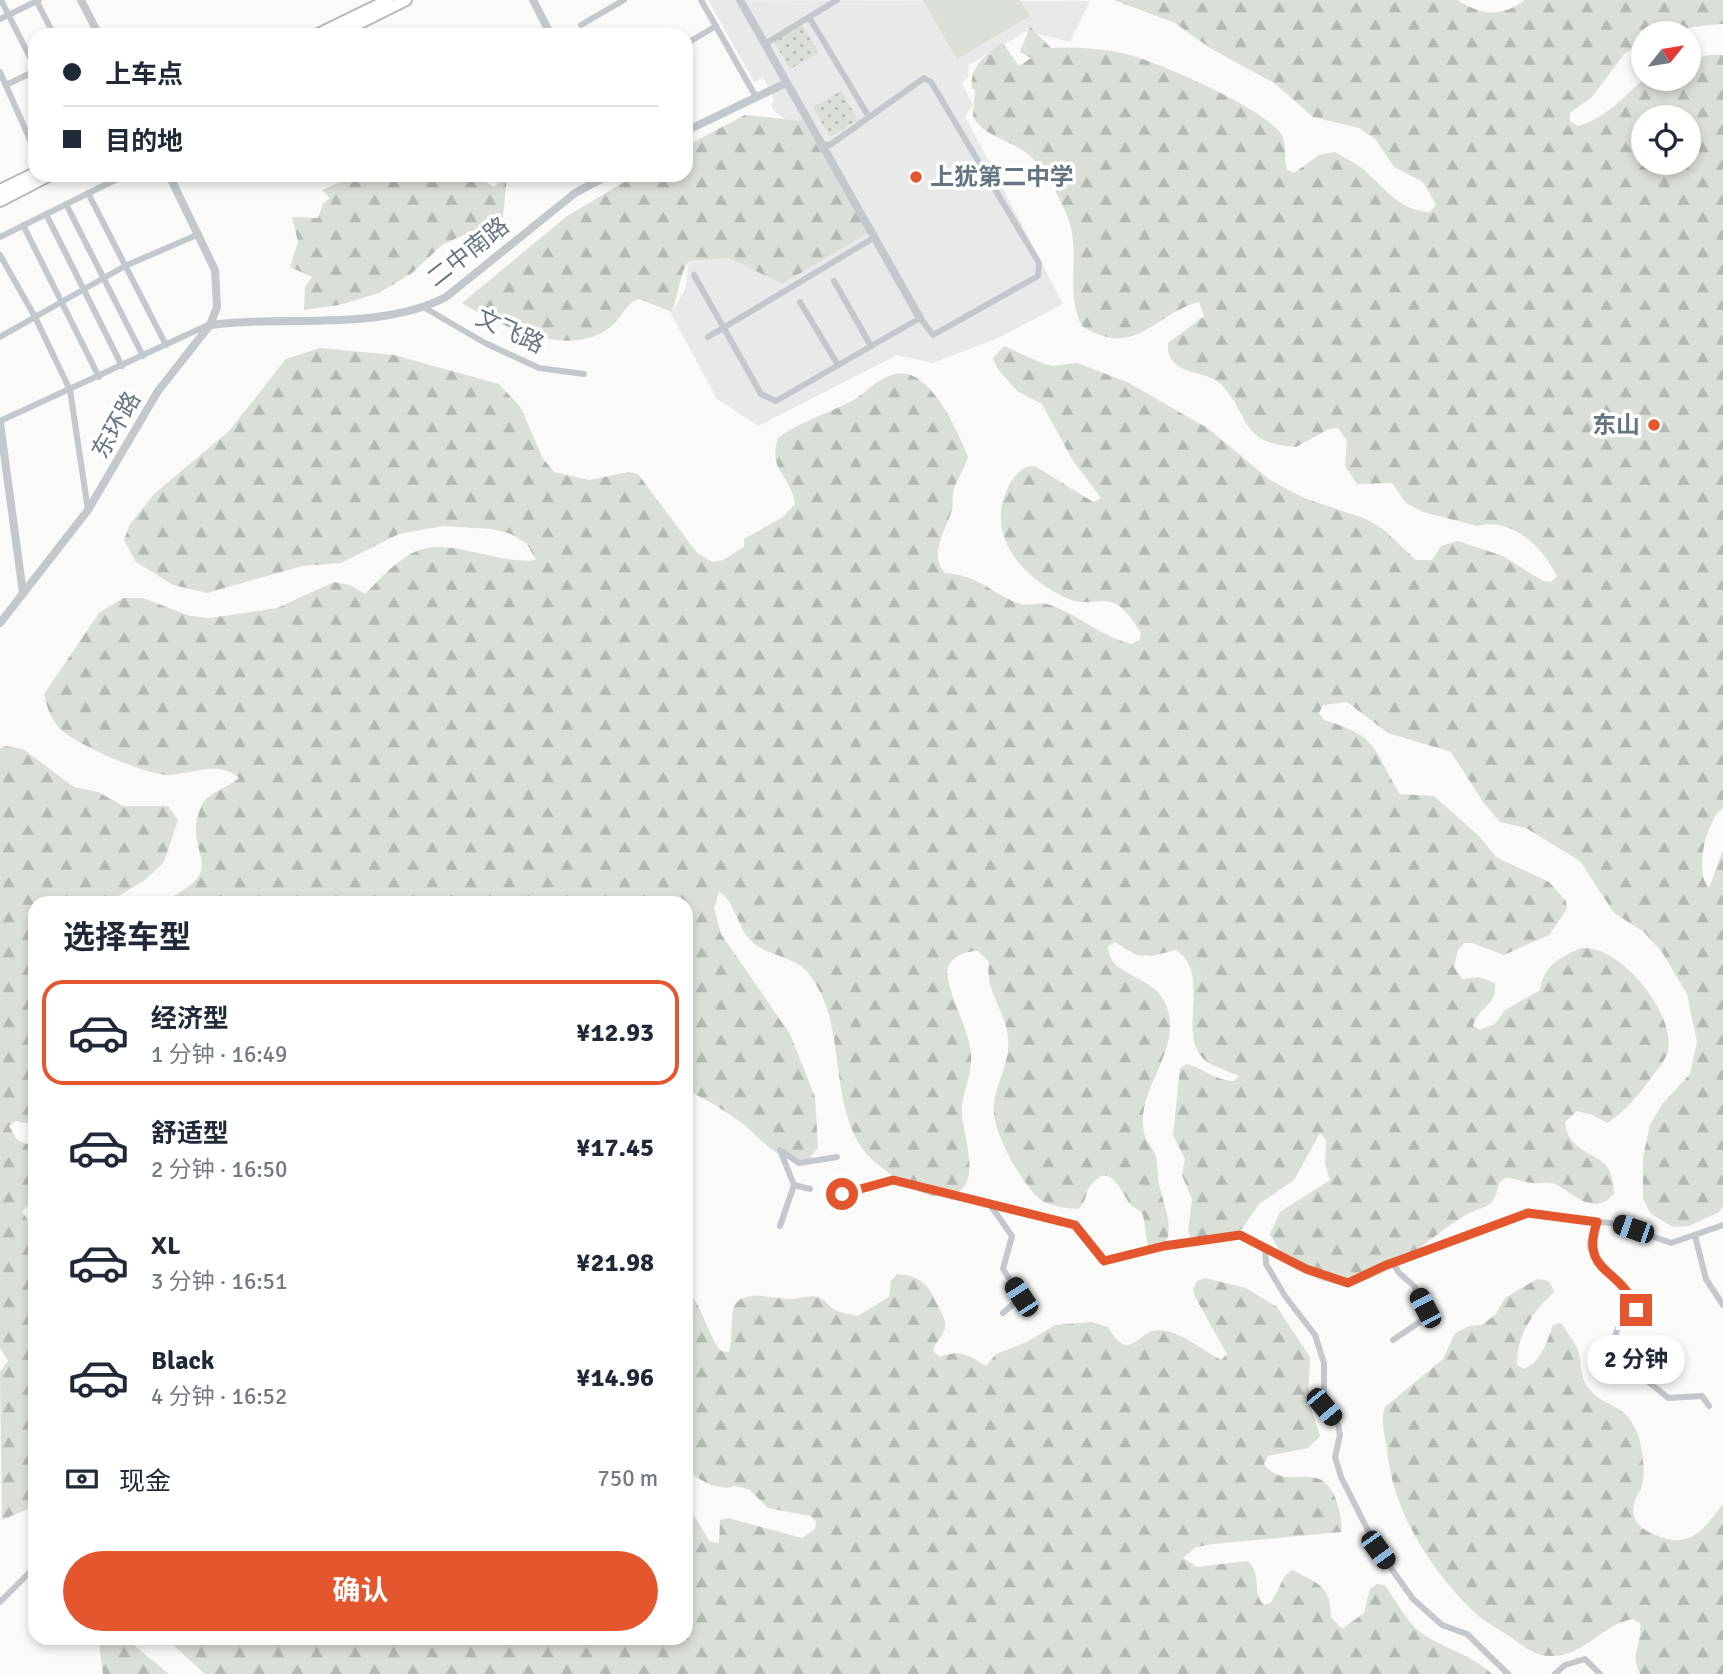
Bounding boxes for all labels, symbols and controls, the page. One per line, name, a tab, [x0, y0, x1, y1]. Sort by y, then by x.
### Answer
north arrow	[1631, 21, 1701, 91]
map controls	[1631, 21, 1701, 175]
text: 上车点	[105, 59, 183, 91]
button: locate	[1631, 105, 1701, 175]
text: 目的地	[105, 126, 183, 158]
place label: 上犹第二中学	[930, 162, 1074, 192]
marker: 上犹第二中学	[908, 169, 924, 185]
street label: 二中南路	[421, 211, 515, 293]
street label: 文飞路	[471, 302, 549, 360]
street label: 东环路	[85, 386, 147, 464]
place label: 东山	[1592, 410, 1640, 440]
marker: 东山	[1646, 417, 1662, 433]
text: 选择车型	[63, 918, 191, 957]
icon: car	[67, 1001, 130, 1064]
text: 经济型	[151, 1003, 229, 1035]
text: ¥12.93	[576, 1017, 654, 1049]
text: 1 分钟 · 16:49	[151, 1040, 287, 1069]
icon: car	[67, 1116, 130, 1179]
text: 舒适型	[151, 1118, 229, 1150]
text: ¥17.45	[576, 1132, 654, 1164]
text: 2 分钟 · 16:50	[151, 1155, 287, 1184]
route start	[826, 1178, 858, 1210]
car	[1610, 1212, 1657, 1246]
text: XL	[151, 1230, 181, 1262]
icon: car	[67, 1231, 130, 1294]
text: ¥21.98	[576, 1247, 654, 1279]
text: 3 分钟 · 16:51	[151, 1267, 287, 1296]
car	[1001, 1274, 1042, 1320]
car	[1406, 1285, 1445, 1331]
route end	[1620, 1294, 1652, 1326]
callout: 2 分钟	[1587, 1334, 1685, 1384]
text: Black	[151, 1345, 214, 1377]
text: 2 分钟	[1604, 1345, 1668, 1374]
icon: car	[67, 1346, 130, 1409]
text: ¥14.96	[576, 1362, 654, 1394]
text: 4 分钟 · 16:52	[151, 1382, 287, 1411]
car	[1303, 1384, 1346, 1430]
icon: cash	[63, 1460, 101, 1498]
text: 750 m	[597, 1464, 658, 1493]
text: 现金	[119, 1466, 171, 1498]
car	[1358, 1527, 1399, 1573]
button: 确认	[63, 1551, 658, 1631]

